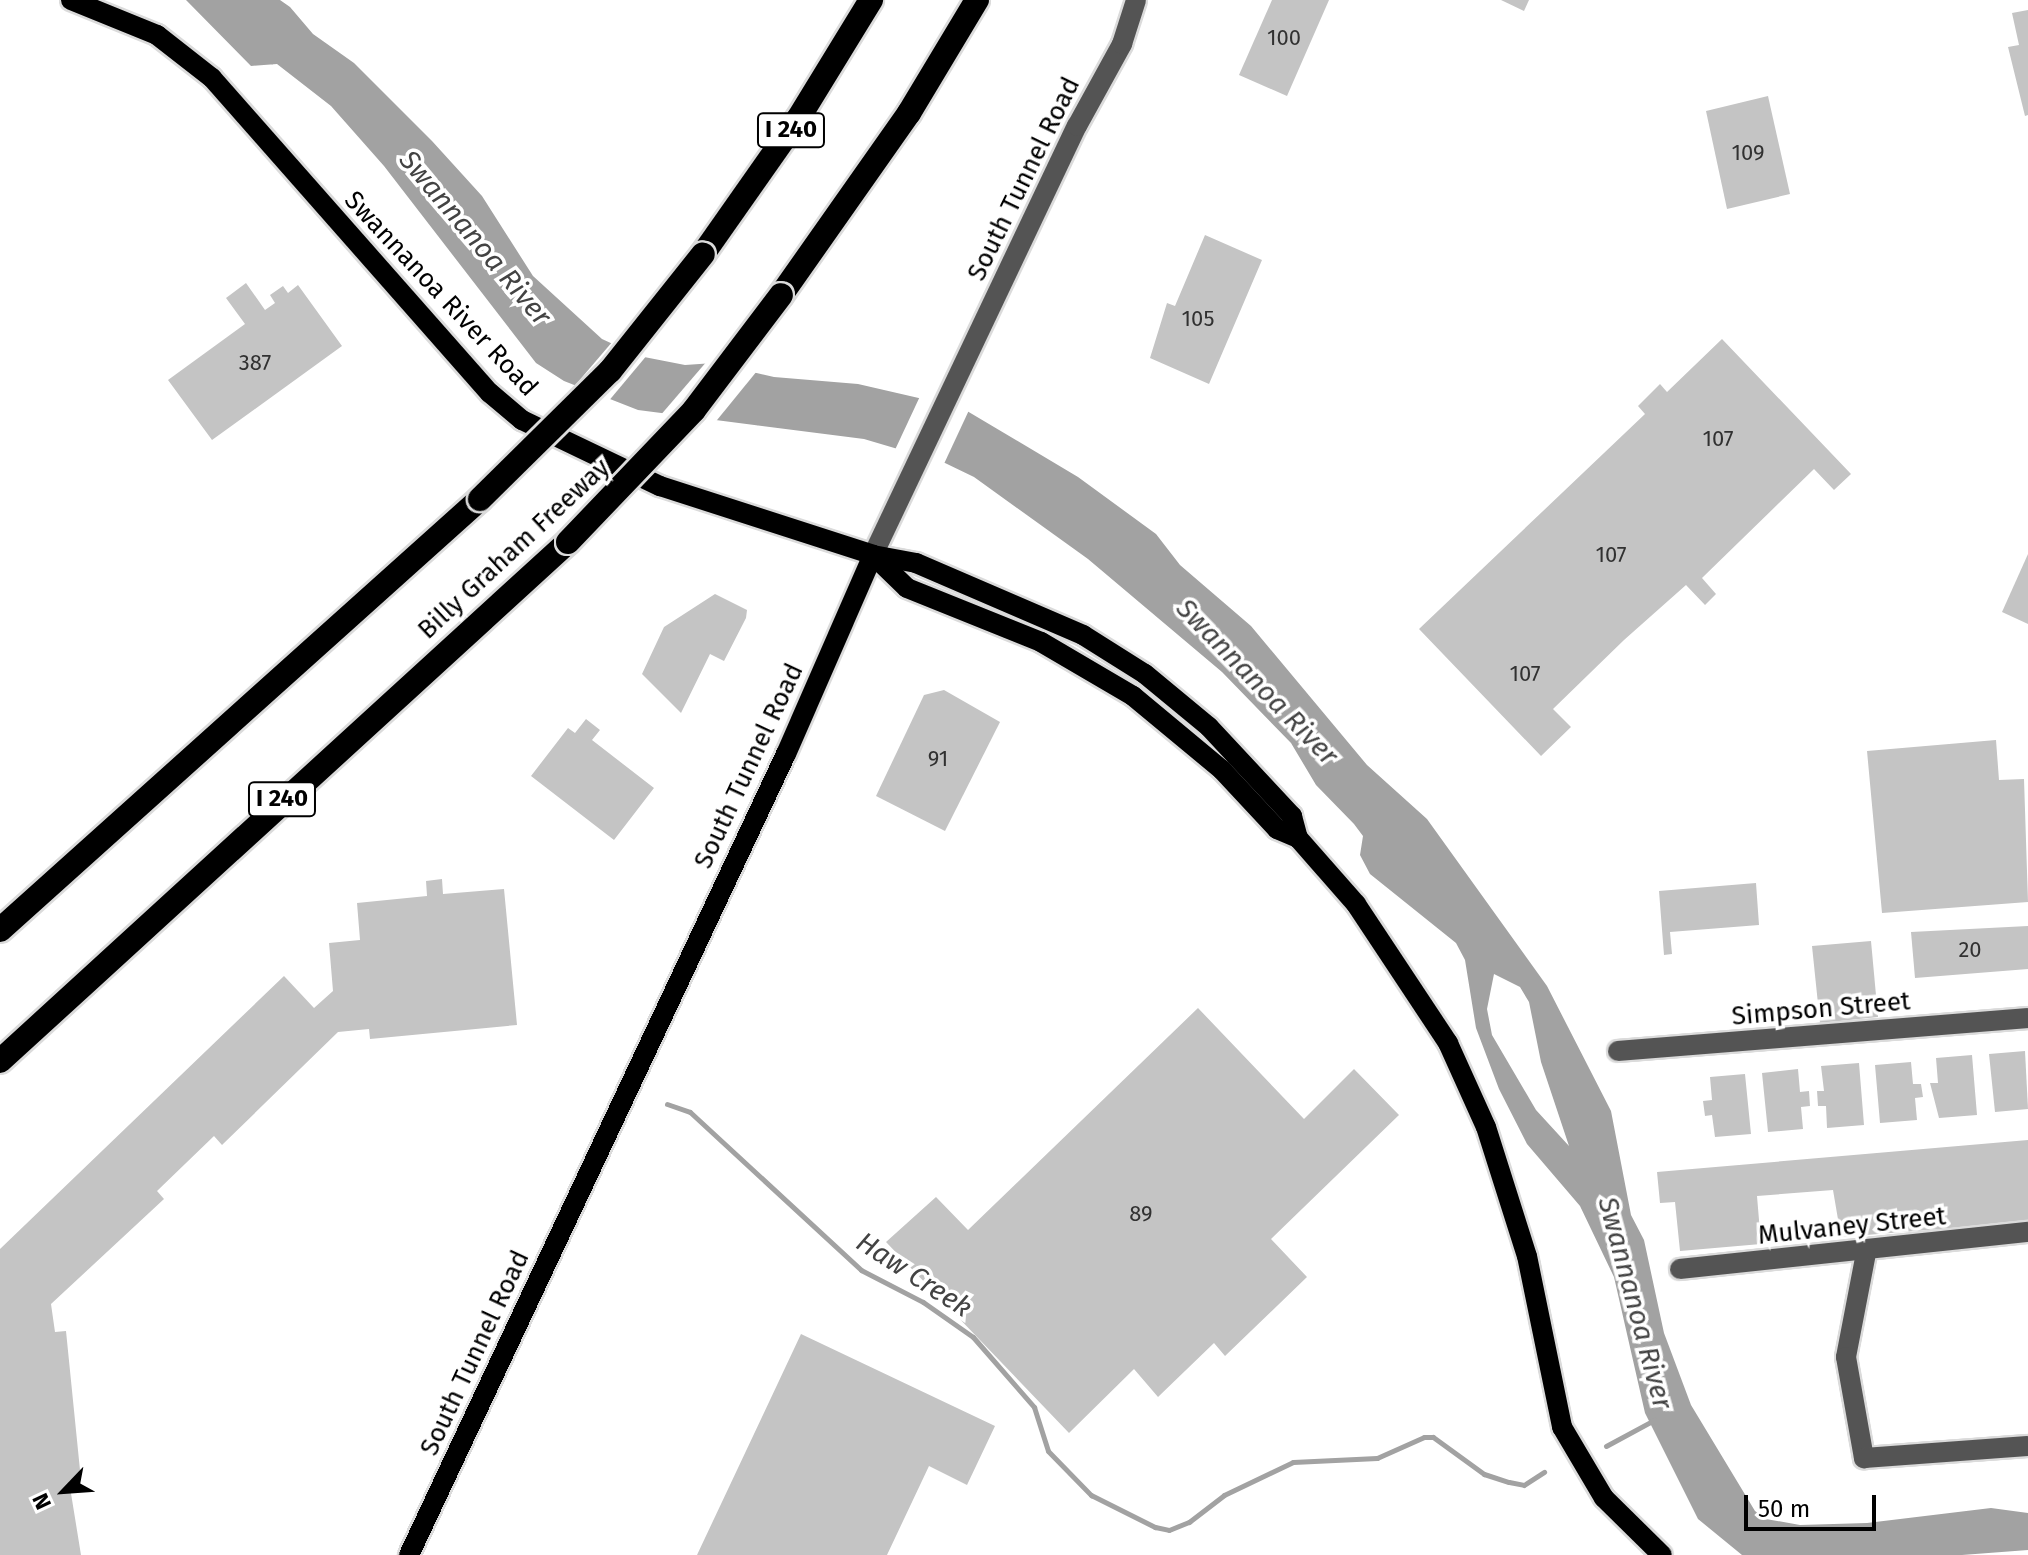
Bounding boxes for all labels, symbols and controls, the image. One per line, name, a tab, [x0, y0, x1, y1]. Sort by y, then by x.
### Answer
house number: 100	[1267, 25, 1301, 51]
street label: South Tunnel Road	[961, 72, 1087, 286]
road number: I 240	[755, 110, 827, 150]
house number: 109	[1731, 140, 1765, 166]
water label: Swannanoa River	[392, 144, 558, 332]
street label: Swannanoa River Road	[338, 185, 544, 403]
house number: 105	[1182, 306, 1214, 332]
house number: 387	[239, 350, 271, 376]
house number: 107	[1702, 426, 1734, 452]
street label: Billy Graham Freeway	[412, 452, 616, 646]
house number: 107	[1595, 542, 1627, 568]
water label: Swannanoa River	[1169, 592, 1345, 772]
street label: South Tunnel Road	[688, 659, 810, 873]
house number: 107	[1509, 661, 1541, 687]
house number: 91	[928, 746, 948, 772]
road number: I 240	[246, 779, 318, 819]
house number: 20	[1958, 937, 1982, 963]
street label: Simpson Street	[1730, 986, 1912, 1032]
water label: Swannanoa River	[1591, 1193, 1679, 1413]
house number: 89	[1129, 1201, 1153, 1227]
street label: Mulvaney Street	[1757, 1201, 1947, 1251]
water label: Haw Creek	[850, 1225, 978, 1325]
street label: South Tunnel Road	[414, 1246, 536, 1460]
north arrow	[24, 1451, 104, 1531]
scale bar	[1748, 1479, 1880, 1529]
text: N	[26, 1489, 57, 1514]
text: 50 m	[1758, 1495, 1810, 1523]

